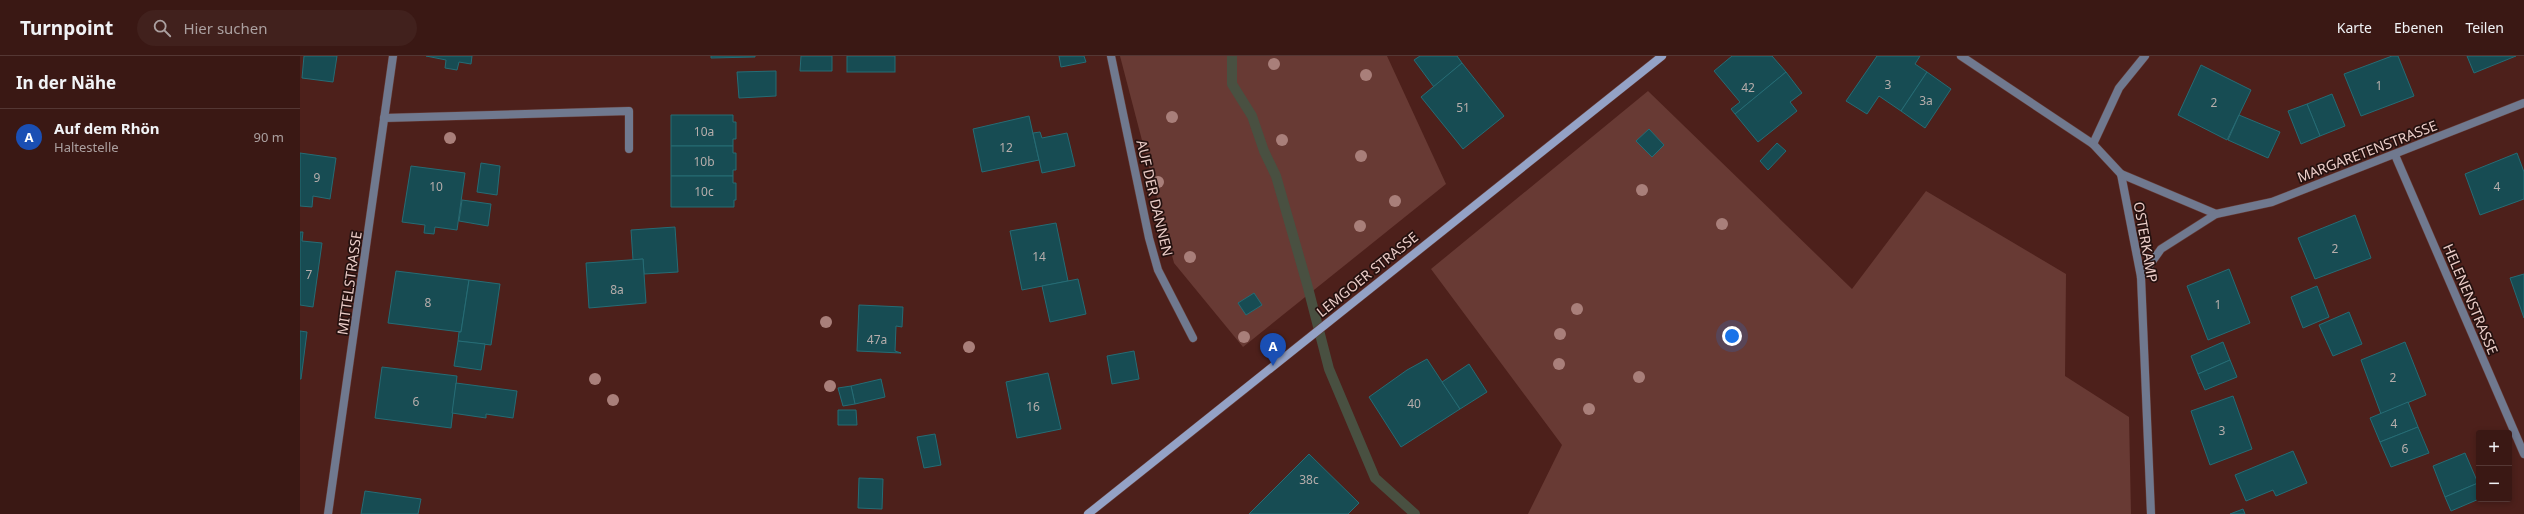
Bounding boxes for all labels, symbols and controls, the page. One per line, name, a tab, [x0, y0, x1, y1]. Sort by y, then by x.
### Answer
search box	[137, 10, 417, 46]
text: Turnpoint	[20, 15, 113, 41]
icon: search	[151, 17, 173, 39]
text: Hier suchen	[183, 18, 268, 38]
text: Karte	[2337, 18, 2372, 37]
text: Ebenen	[2394, 18, 2444, 37]
text: Teilen	[2466, 18, 2504, 37]
text: In der Nähe	[16, 71, 116, 94]
house number: 3	[1885, 76, 1892, 93]
house number: 1	[2376, 77, 2382, 94]
house number: 42	[1741, 79, 1755, 96]
house number: 3a	[1919, 92, 1933, 109]
house number: 2	[2211, 94, 2218, 111]
house number: 51	[1456, 99, 1470, 116]
street label: MARGARETENSTRASSE	[2294, 116, 2440, 186]
text: Auf dem Rhön	[54, 118, 160, 138]
house number: 10a	[694, 123, 714, 140]
text: A	[25, 128, 34, 146]
text: 90 m	[254, 128, 284, 146]
text: Haltestelle	[54, 138, 119, 156]
street label: AUF DER DANNEN	[1132, 138, 1178, 258]
house number: 12	[999, 139, 1013, 156]
house number: 10b	[693, 153, 715, 170]
house number: 9	[314, 169, 321, 186]
house number: 10	[429, 178, 443, 195]
house number: 4	[2494, 178, 2501, 195]
house number: 10c	[694, 183, 714, 200]
street label: OSTERKAMP	[2130, 200, 2162, 284]
street label: LEMGOER STRASSE	[1312, 227, 1422, 321]
street label: MITTELSTRASSE	[332, 230, 366, 336]
house number: 2	[2332, 240, 2339, 257]
street label: HELENENSTRASSE	[2439, 241, 2503, 357]
house number: 14	[1032, 248, 1046, 265]
house number: 7	[306, 266, 313, 283]
house number: 8a	[610, 281, 624, 298]
house number: 8	[425, 294, 432, 311]
house number: 1	[2215, 296, 2221, 313]
your location	[1722, 326, 1742, 346]
house number: 47a	[867, 331, 887, 348]
pin: A	[1260, 333, 1286, 366]
house number: 2	[2390, 369, 2397, 386]
house number: 6	[413, 393, 420, 410]
house number: 40	[1407, 395, 1421, 412]
house number: 16	[1026, 398, 1040, 415]
house number: 4	[2391, 415, 2398, 432]
house number: 3	[2219, 422, 2226, 439]
map controls	[2476, 430, 2512, 502]
button: +	[2476, 430, 2512, 466]
house number: 6	[2402, 440, 2409, 457]
button: −	[2476, 466, 2512, 502]
house number: 38c	[1299, 471, 1319, 488]

